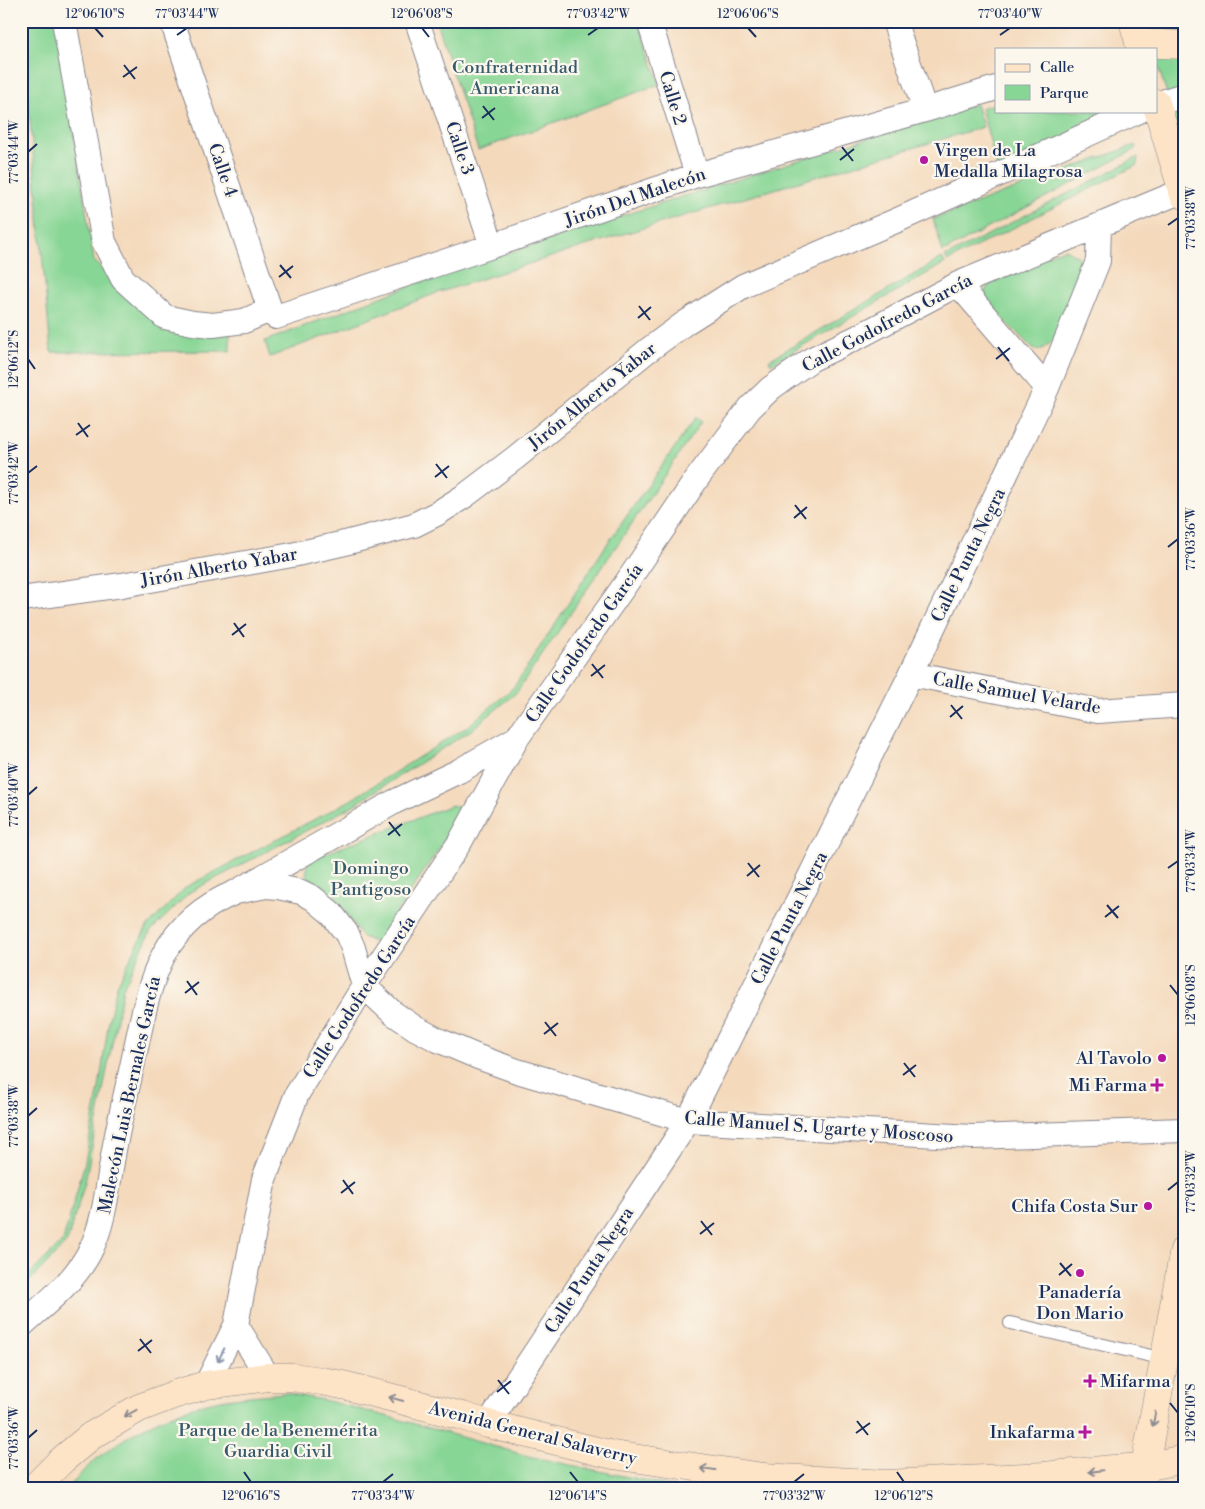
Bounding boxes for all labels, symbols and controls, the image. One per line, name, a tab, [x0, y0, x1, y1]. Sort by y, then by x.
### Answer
text: 12°06'10"S	[66, 7, 125, 22]
text: 77°03'44"W	[155, 7, 220, 22]
text: 12°06'08"S	[391, 7, 453, 22]
text: 77°03'42"W	[566, 7, 631, 22]
text: 12°06'06"S	[717, 7, 779, 22]
text: 77°03'40"W	[978, 7, 1043, 22]
legend	[995, 48, 1158, 112]
park label: Confraternidad Americana	[452, 56, 579, 100]
text: Calle	[1040, 58, 1074, 77]
street label: Calle 2	[653, 68, 692, 128]
text: Parque	[1040, 84, 1089, 103]
street label: Calle 3	[440, 118, 479, 178]
text: 77°03'44"W	[7, 119, 22, 184]
place label: Virgen de La Medalla Milagrosa	[933, 139, 1083, 183]
street label: Calle 4	[203, 140, 243, 200]
marker: Virgen de La Medalla Milagrosa	[918, 154, 930, 166]
street label: Jirón Del Malecón	[561, 162, 709, 233]
text: 77°03'38"W	[1184, 185, 1199, 250]
street label: Calle Godofredo García	[798, 268, 977, 378]
text: 12°06'12"S	[7, 330, 22, 388]
street label: Jirón Alberto Yabar	[523, 337, 661, 456]
text: 77°03'42"W	[7, 440, 22, 505]
street label: Calle Punta Negra	[926, 483, 1011, 626]
text: 77°03'36"W	[1184, 506, 1199, 571]
street label: Jirón Alberto Yabar	[138, 542, 299, 593]
street label: Calle Godofredo García	[521, 558, 649, 728]
street label: Calle Samuel Velarde	[931, 667, 1103, 720]
text: 77°03'40"W	[7, 762, 22, 827]
text: 77°03'34"W	[1184, 828, 1199, 893]
street label: Calle Punta Negra	[746, 847, 833, 989]
park label: Domingo Pantigoso	[331, 857, 411, 901]
street label: Calle Godofredo García	[298, 911, 421, 1083]
text: 12°06'08"S	[1184, 964, 1199, 1026]
street label: Malecón Luis Bernales García	[93, 973, 166, 1216]
place label: Al Tavolo	[1075, 1047, 1152, 1070]
marker: Al Tavolo	[1156, 1052, 1168, 1064]
place label: Mi Farma	[1069, 1074, 1148, 1097]
marker: Mi Farma	[1151, 1079, 1163, 1091]
text: 77°03'38"W	[7, 1083, 22, 1148]
street label: Calle Manuel S. Ugarte y Moscoso	[684, 1107, 954, 1148]
text: 77°03'32"W	[1184, 1149, 1199, 1213]
place label: Chifa Costa Sur	[1011, 1195, 1138, 1218]
marker: Chifa Costa Sur	[1142, 1200, 1154, 1212]
street label: Calle Punta Negra	[540, 1202, 639, 1338]
marker: Panadería Don Mario	[1074, 1267, 1086, 1279]
place label: Panadería Don Mario	[1036, 1281, 1124, 1325]
one-way arrow	[216, 1347, 225, 1362]
place label: Mifarma	[1100, 1370, 1171, 1393]
marker: Mifarma	[1084, 1375, 1096, 1387]
text: 12°06'10"S	[1184, 1383, 1199, 1442]
one-way arrow	[389, 1393, 405, 1403]
street label: Avenida General Salaverry	[425, 1396, 640, 1471]
text: 77°03'36"W	[7, 1405, 22, 1470]
one-way arrow	[124, 1408, 139, 1418]
one-way arrow	[1148, 1410, 1158, 1426]
park label: Parque de la Benemérita Guardia Civil	[178, 1419, 379, 1463]
place label: Inkafarma	[990, 1421, 1076, 1444]
marker: Inkafarma	[1079, 1426, 1091, 1438]
one-way arrow	[700, 1464, 716, 1474]
one-way arrow	[1089, 1466, 1105, 1476]
text: 12°06'16"S	[222, 1489, 280, 1504]
text: 77°03'34"W	[351, 1489, 416, 1504]
text: 12°06'14"S	[549, 1489, 607, 1504]
text: 77°03'32"W	[763, 1489, 827, 1504]
text: 12°06'12"S	[875, 1489, 933, 1504]

